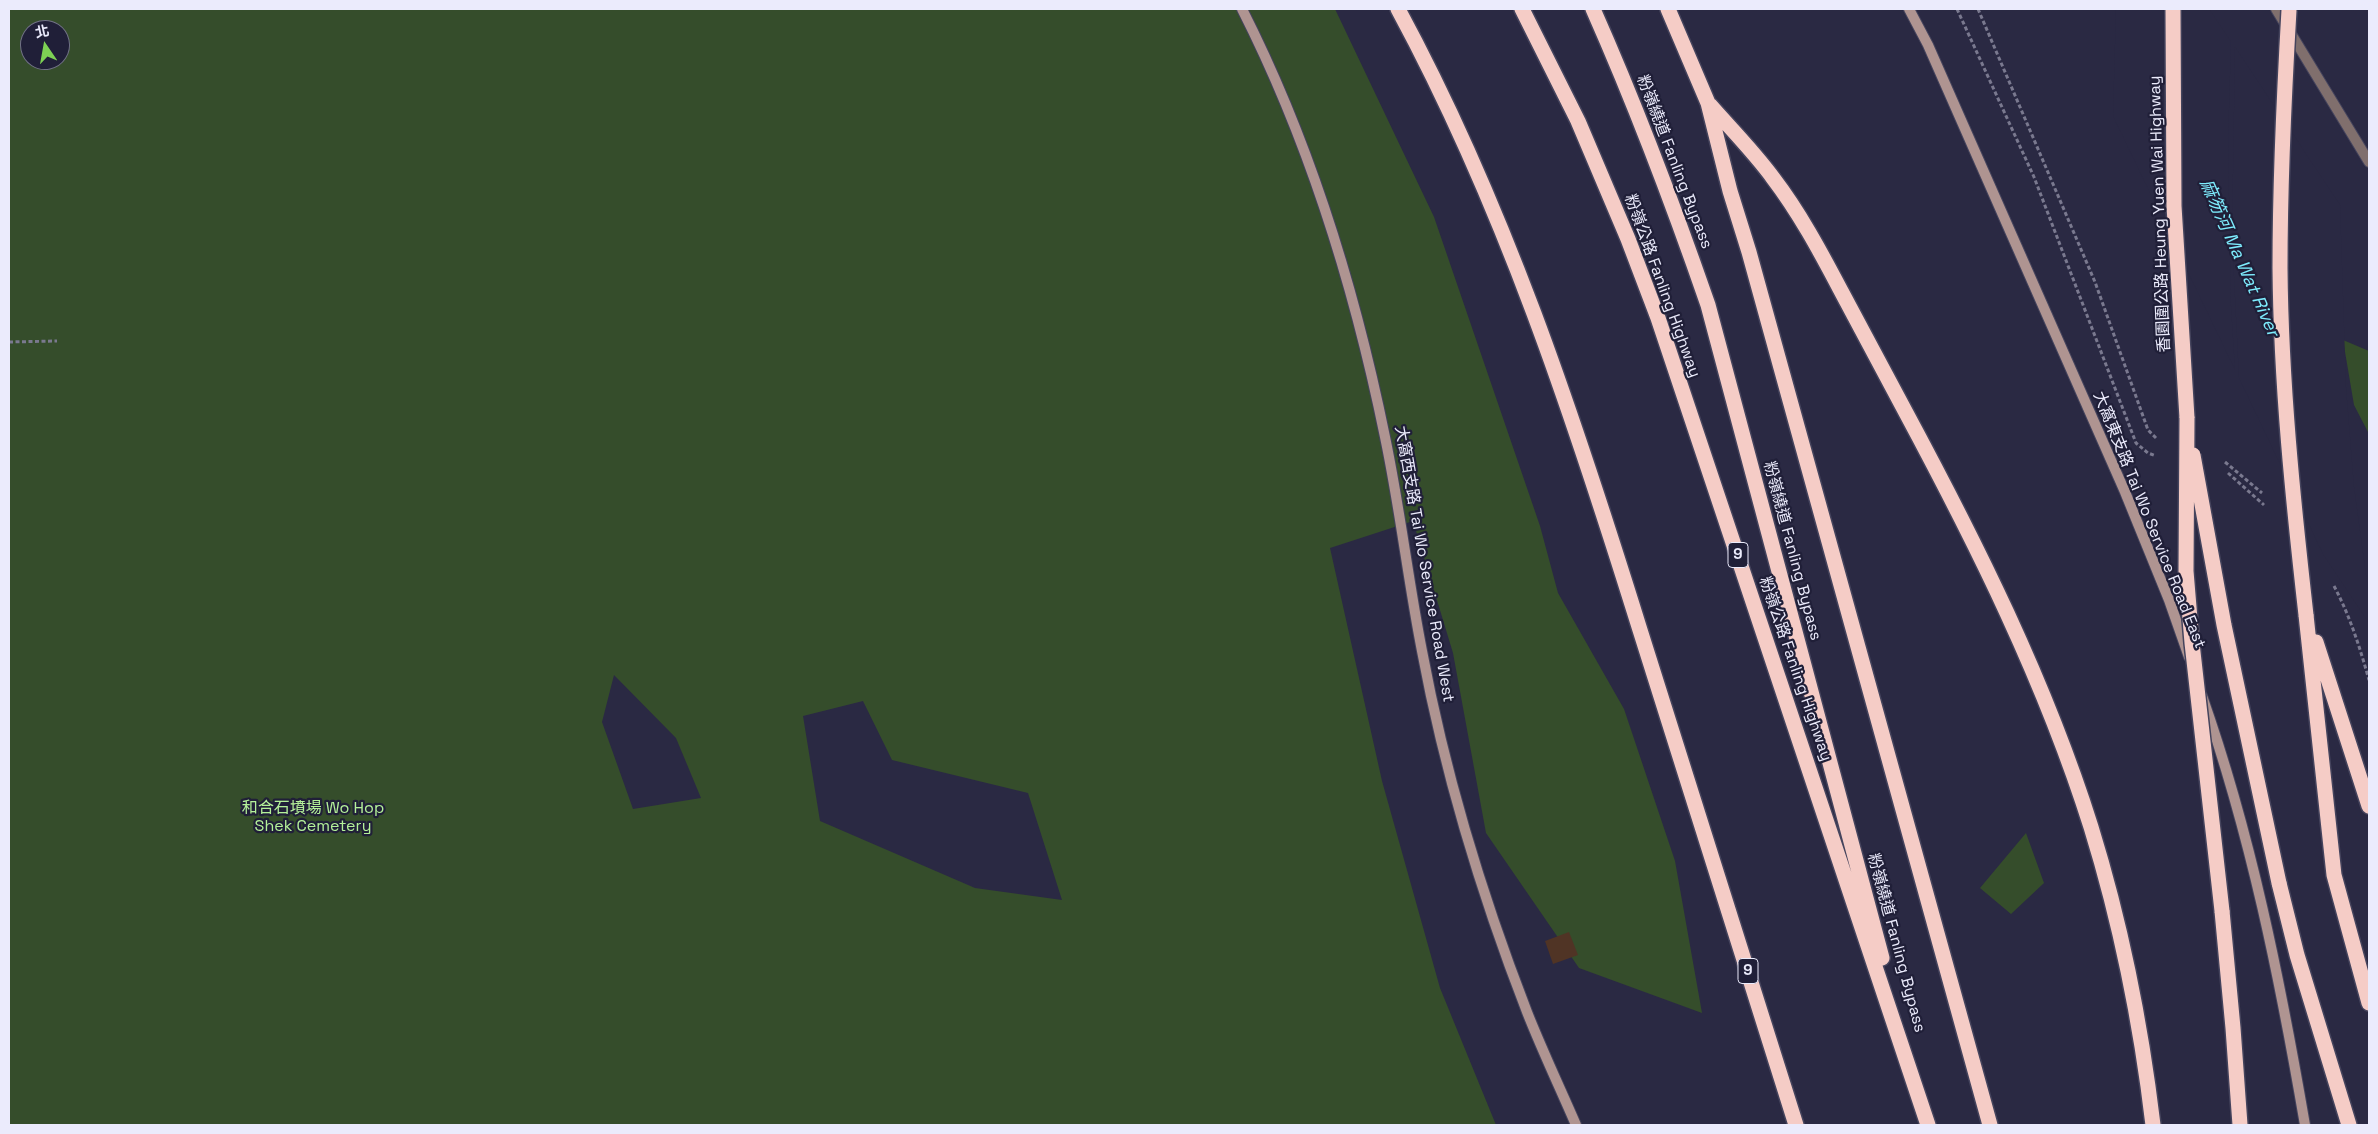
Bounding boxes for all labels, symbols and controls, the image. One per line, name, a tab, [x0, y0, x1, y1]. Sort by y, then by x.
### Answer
north arrow	[20, 20, 70, 70]
text: 北	[33, 21, 51, 42]
street label: 粉嶺繞道 Fanling Bypass	[1632, 73, 1716, 251]
street label: 香園圍公路 Heung Yuen Wai Highway	[2146, 75, 2174, 353]
water label: 麻笏河 Ma Wat River	[2195, 176, 2283, 340]
street label: 粉嶺公路 Fanling Highway	[1620, 192, 1704, 380]
street label: 大窩東支路 Tai Wo Service Road East	[2089, 389, 2209, 651]
street label: 大窩西支路 Tai Wo Service Road West	[1390, 424, 1458, 704]
street label: 粉嶺繞道 Fanling Bypass	[1759, 459, 1825, 643]
road number: 9	[1728, 542, 1748, 568]
street label: 粉嶺公路 Fanling Highway	[1754, 574, 1836, 764]
park label: 和合石墳場 Wo Hop Shek Cemetery	[242, 799, 384, 837]
street label: 粉嶺繞道 Fanling Bypass	[1863, 851, 1929, 1035]
road number: 9	[1738, 958, 1758, 984]

